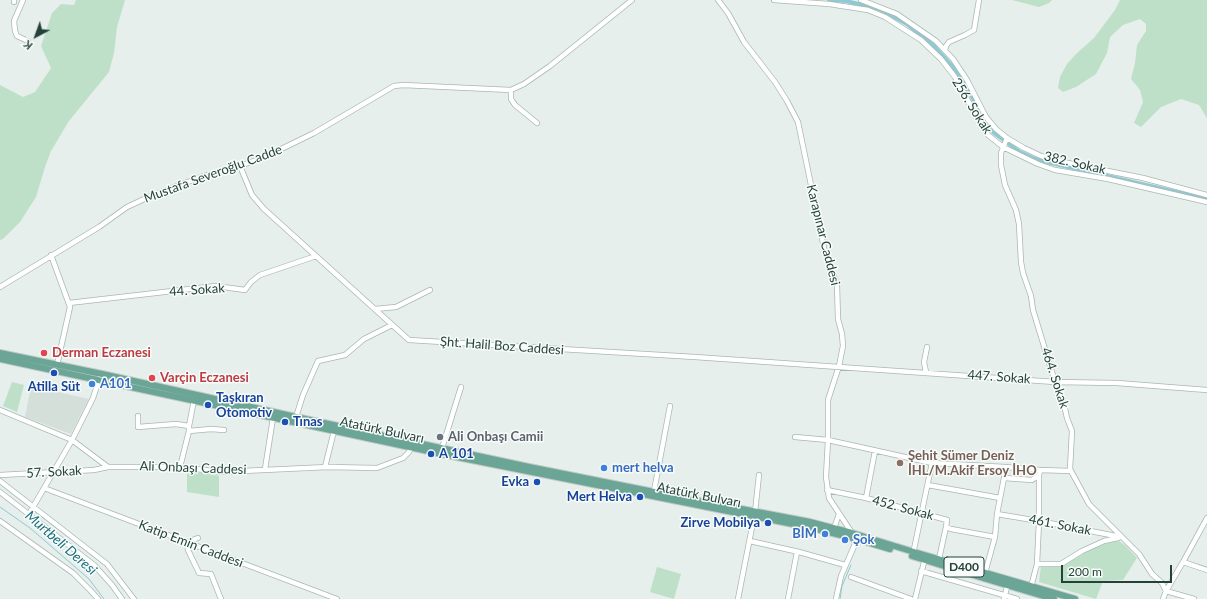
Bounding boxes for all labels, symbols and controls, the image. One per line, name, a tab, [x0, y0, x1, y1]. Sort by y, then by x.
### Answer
north arrow	[16, 16, 56, 56]
text: K	[21, 38, 35, 53]
street label: 256. Sokak	[949, 75, 995, 137]
street label: Mustafa Severoğlu Cadde	[142, 142, 284, 206]
street label: 382. Sokak	[1043, 148, 1107, 178]
street label: Karapınar Caddesi	[803, 183, 843, 287]
street label: 44. Sokak	[169, 280, 225, 300]
street label: Şht. Halil Boz Caddesi	[440, 334, 564, 358]
place label: Derman Eczanesi	[52, 345, 151, 361]
street label: 464. Sokak	[1038, 346, 1072, 410]
marker: Derman Eczanesi	[39, 348, 49, 358]
street label: 447. Sokak	[967, 367, 1031, 387]
marker: Atilla Süt	[49, 368, 59, 378]
place label: Varçin Eczanesi	[160, 370, 249, 386]
marker: Varçin Eczanesi	[147, 373, 157, 383]
place label: A101	[100, 376, 132, 392]
place label: Atilla Süt	[28, 379, 80, 395]
marker: A101	[87, 379, 97, 389]
place label: Taşkıran Otomotiv	[216, 390, 272, 421]
marker: Taşkıran Otomotiv	[203, 400, 213, 410]
street label: Atatürk Bulvarı	[339, 413, 425, 447]
place label: Tınas	[293, 414, 323, 430]
marker: Tınas	[280, 417, 290, 427]
place label: Ali Onbaşı Camii	[448, 429, 543, 445]
marker: Ali Onbaşı Camii	[435, 432, 445, 442]
place label: A 101	[439, 446, 474, 462]
place label: Şehit Sümer Deniz İHL/M.Akif Ersoy İHO	[908, 448, 1037, 479]
marker: A 101	[426, 449, 436, 459]
street label: Ali Onbaşı Caddesi	[139, 458, 247, 478]
marker: Şehit Sümer Deniz İHL/M.Akif Ersoy İHO	[895, 458, 905, 468]
place label: mert helva	[612, 460, 673, 476]
street label: 57. Sokak	[26, 463, 82, 481]
marker: mert helva	[599, 463, 609, 473]
place label: Evka	[501, 474, 529, 490]
marker: Evka	[532, 477, 542, 487]
street label: Atatürk Bulvarı	[656, 479, 742, 511]
place label: Mert Helva	[567, 489, 632, 505]
marker: Mert Helva	[635, 492, 645, 502]
street label: 452. Sokak	[871, 492, 935, 524]
water label: Murtbeli Deresi	[22, 507, 100, 579]
street label: 461. Sokak	[1028, 511, 1092, 539]
place label: Zirve Mobilya	[680, 515, 760, 531]
street label: Katip Emin Caddesi	[137, 517, 245, 571]
marker: Zirve Mobilya	[763, 518, 773, 528]
place label: BİM	[792, 526, 817, 542]
marker: BİM	[820, 529, 830, 539]
place label: Şok	[853, 532, 875, 548]
marker: Şok	[840, 535, 850, 545]
road number: D400	[944, 557, 984, 577]
scale bar	[1063, 557, 1174, 583]
text: 200 m	[1068, 564, 1102, 579]

